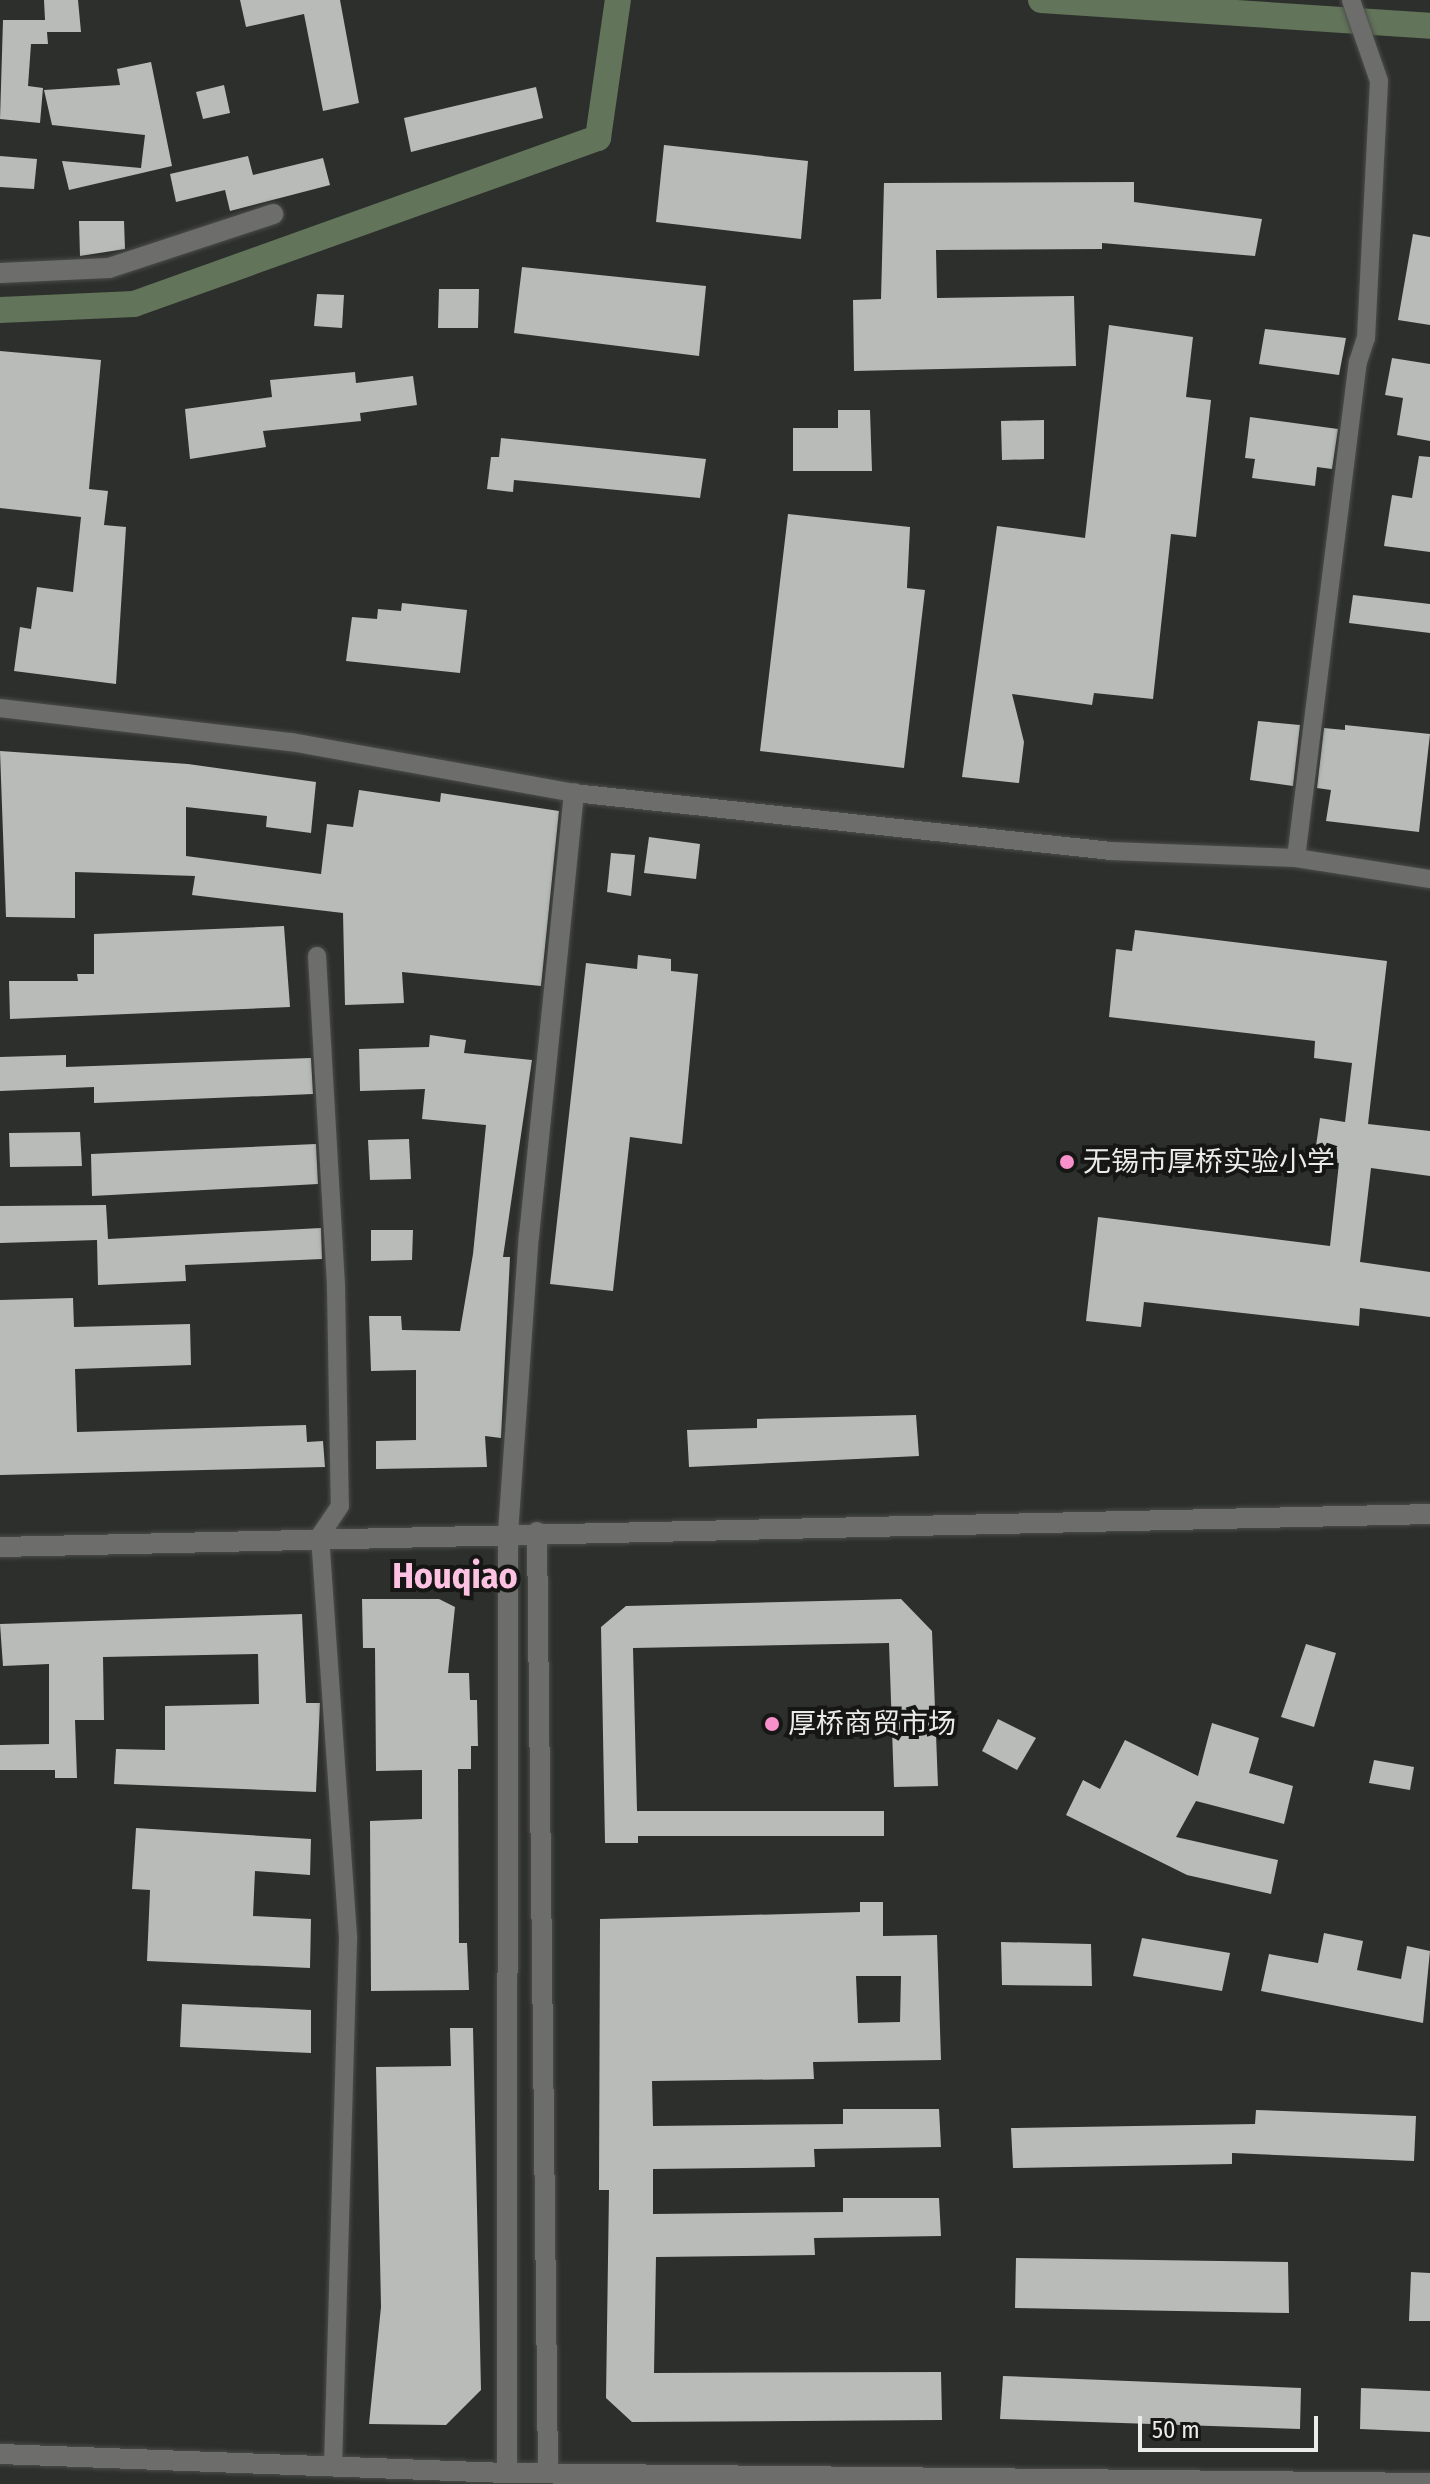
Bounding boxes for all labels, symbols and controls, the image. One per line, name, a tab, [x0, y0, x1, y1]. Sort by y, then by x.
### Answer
place label: 无锡市厚桥实验小学	[1083, 1145, 1335, 1179]
marker: 无锡市厚桥实验小学	[1058, 1153, 1076, 1171]
district label: Houqiao	[392, 1555, 518, 1599]
place label: 厚桥商贸市场	[788, 1707, 956, 1741]
marker: 厚桥商贸市场	[763, 1715, 781, 1733]
scale bar	[1142, 2400, 1322, 2450]
text: 50 m	[1152, 2416, 1200, 2444]

